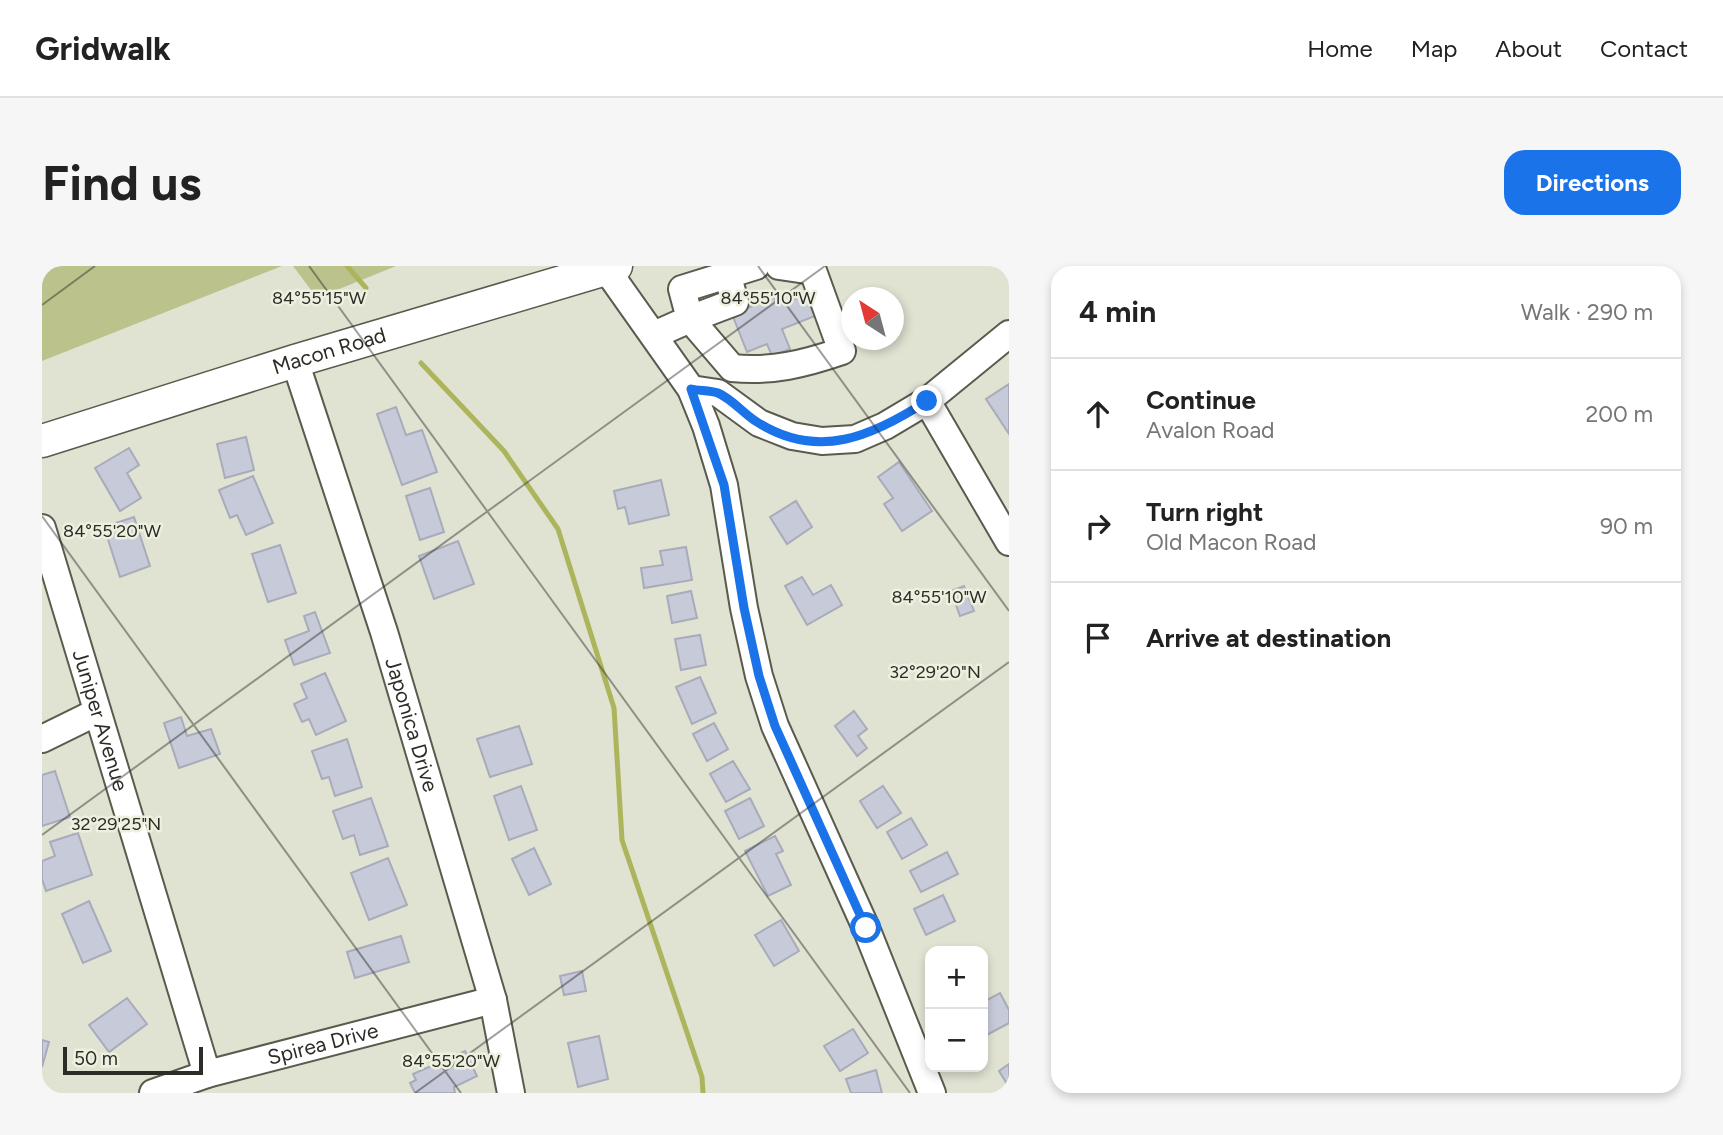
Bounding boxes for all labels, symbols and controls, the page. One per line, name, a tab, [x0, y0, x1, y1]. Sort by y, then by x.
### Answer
text: Gridwalk	[35, 29, 171, 68]
text: Home	[1307, 34, 1373, 63]
text: Map	[1411, 34, 1457, 63]
text: About	[1495, 34, 1562, 63]
text: Contact	[1600, 34, 1688, 63]
button: Directions	[1504, 150, 1681, 215]
text: Find us	[42, 153, 201, 212]
text: 84°55'15"W	[272, 287, 367, 309]
text: 84°55'10"W	[720, 287, 816, 309]
north arrow	[841, 287, 904, 350]
text: 4 min	[1079, 293, 1156, 330]
text: Walk · 290 m	[1521, 298, 1653, 326]
street label: Macon Road	[269, 322, 389, 379]
text: Continue	[1146, 384, 1256, 416]
route end	[911, 385, 942, 416]
icon: ahead	[1079, 395, 1117, 433]
text: 200 m	[1585, 400, 1653, 428]
text: Avalon Road	[1146, 416, 1275, 444]
text: Turn right	[1146, 496, 1263, 528]
icon: right	[1079, 507, 1117, 545]
text: 90 m	[1600, 512, 1653, 540]
text: 84°55'20"W	[63, 520, 162, 542]
text: Old Macon Road	[1146, 528, 1317, 556]
text: 84°55'10"W	[891, 586, 987, 608]
icon: arrive	[1079, 619, 1117, 657]
text: Arrive at destination	[1146, 622, 1391, 654]
street label: Juniper Avenue	[67, 647, 134, 794]
street label: Japonica Drive	[380, 655, 444, 795]
text: 32°29'20"N	[889, 661, 981, 683]
text: 32°29'25"N	[71, 813, 161, 835]
route start	[850, 912, 881, 943]
map controls	[925, 946, 988, 1072]
button: +	[925, 946, 988, 1009]
button: −	[925, 1009, 988, 1072]
street label: Spirea Drive	[265, 1017, 381, 1070]
scale bar	[63, 1044, 203, 1076]
text: 50 m	[74, 1047, 118, 1070]
text: 84°55'20"W	[402, 1050, 501, 1072]

